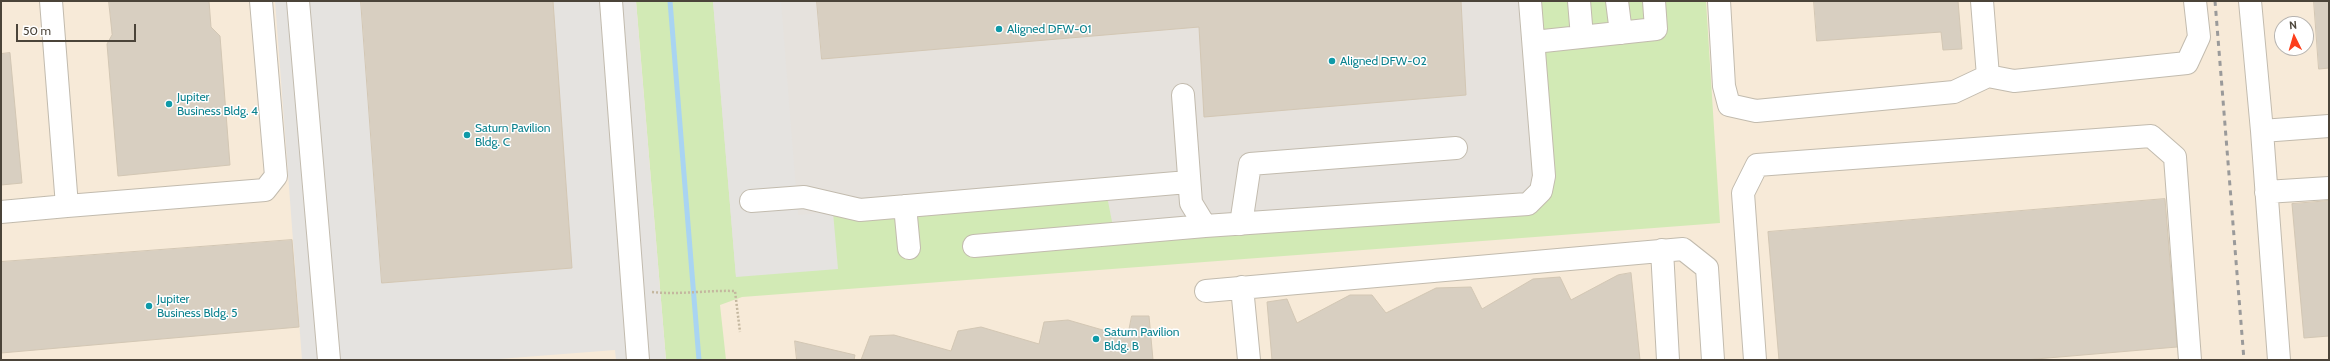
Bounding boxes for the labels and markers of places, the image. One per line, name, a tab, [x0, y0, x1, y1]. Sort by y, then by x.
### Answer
place label: Aligned DFW-01	[1007, 22, 1092, 36]
marker: Aligned DFW-01	[994, 24, 1004, 34]
place label: Aligned DFW-02	[1340, 54, 1427, 68]
marker: Aligned DFW-02	[1327, 56, 1337, 66]
place label: Jupiter Business Bldg. 4	[177, 90, 258, 118]
marker: Jupiter Business Bldg. 4	[164, 99, 174, 109]
place label: Saturn Pavilion Bldg. C	[475, 121, 551, 149]
marker: Saturn Pavilion Bldg. C	[462, 130, 472, 140]
place label: Jupiter Business Bldg. 5	[157, 292, 238, 320]
marker: Jupiter Business Bldg. 5	[144, 301, 154, 311]
place label: Saturn Pavilion Bldg. B	[1104, 325, 1180, 353]
marker: Saturn Pavilion Bldg. B	[1091, 334, 1101, 344]

